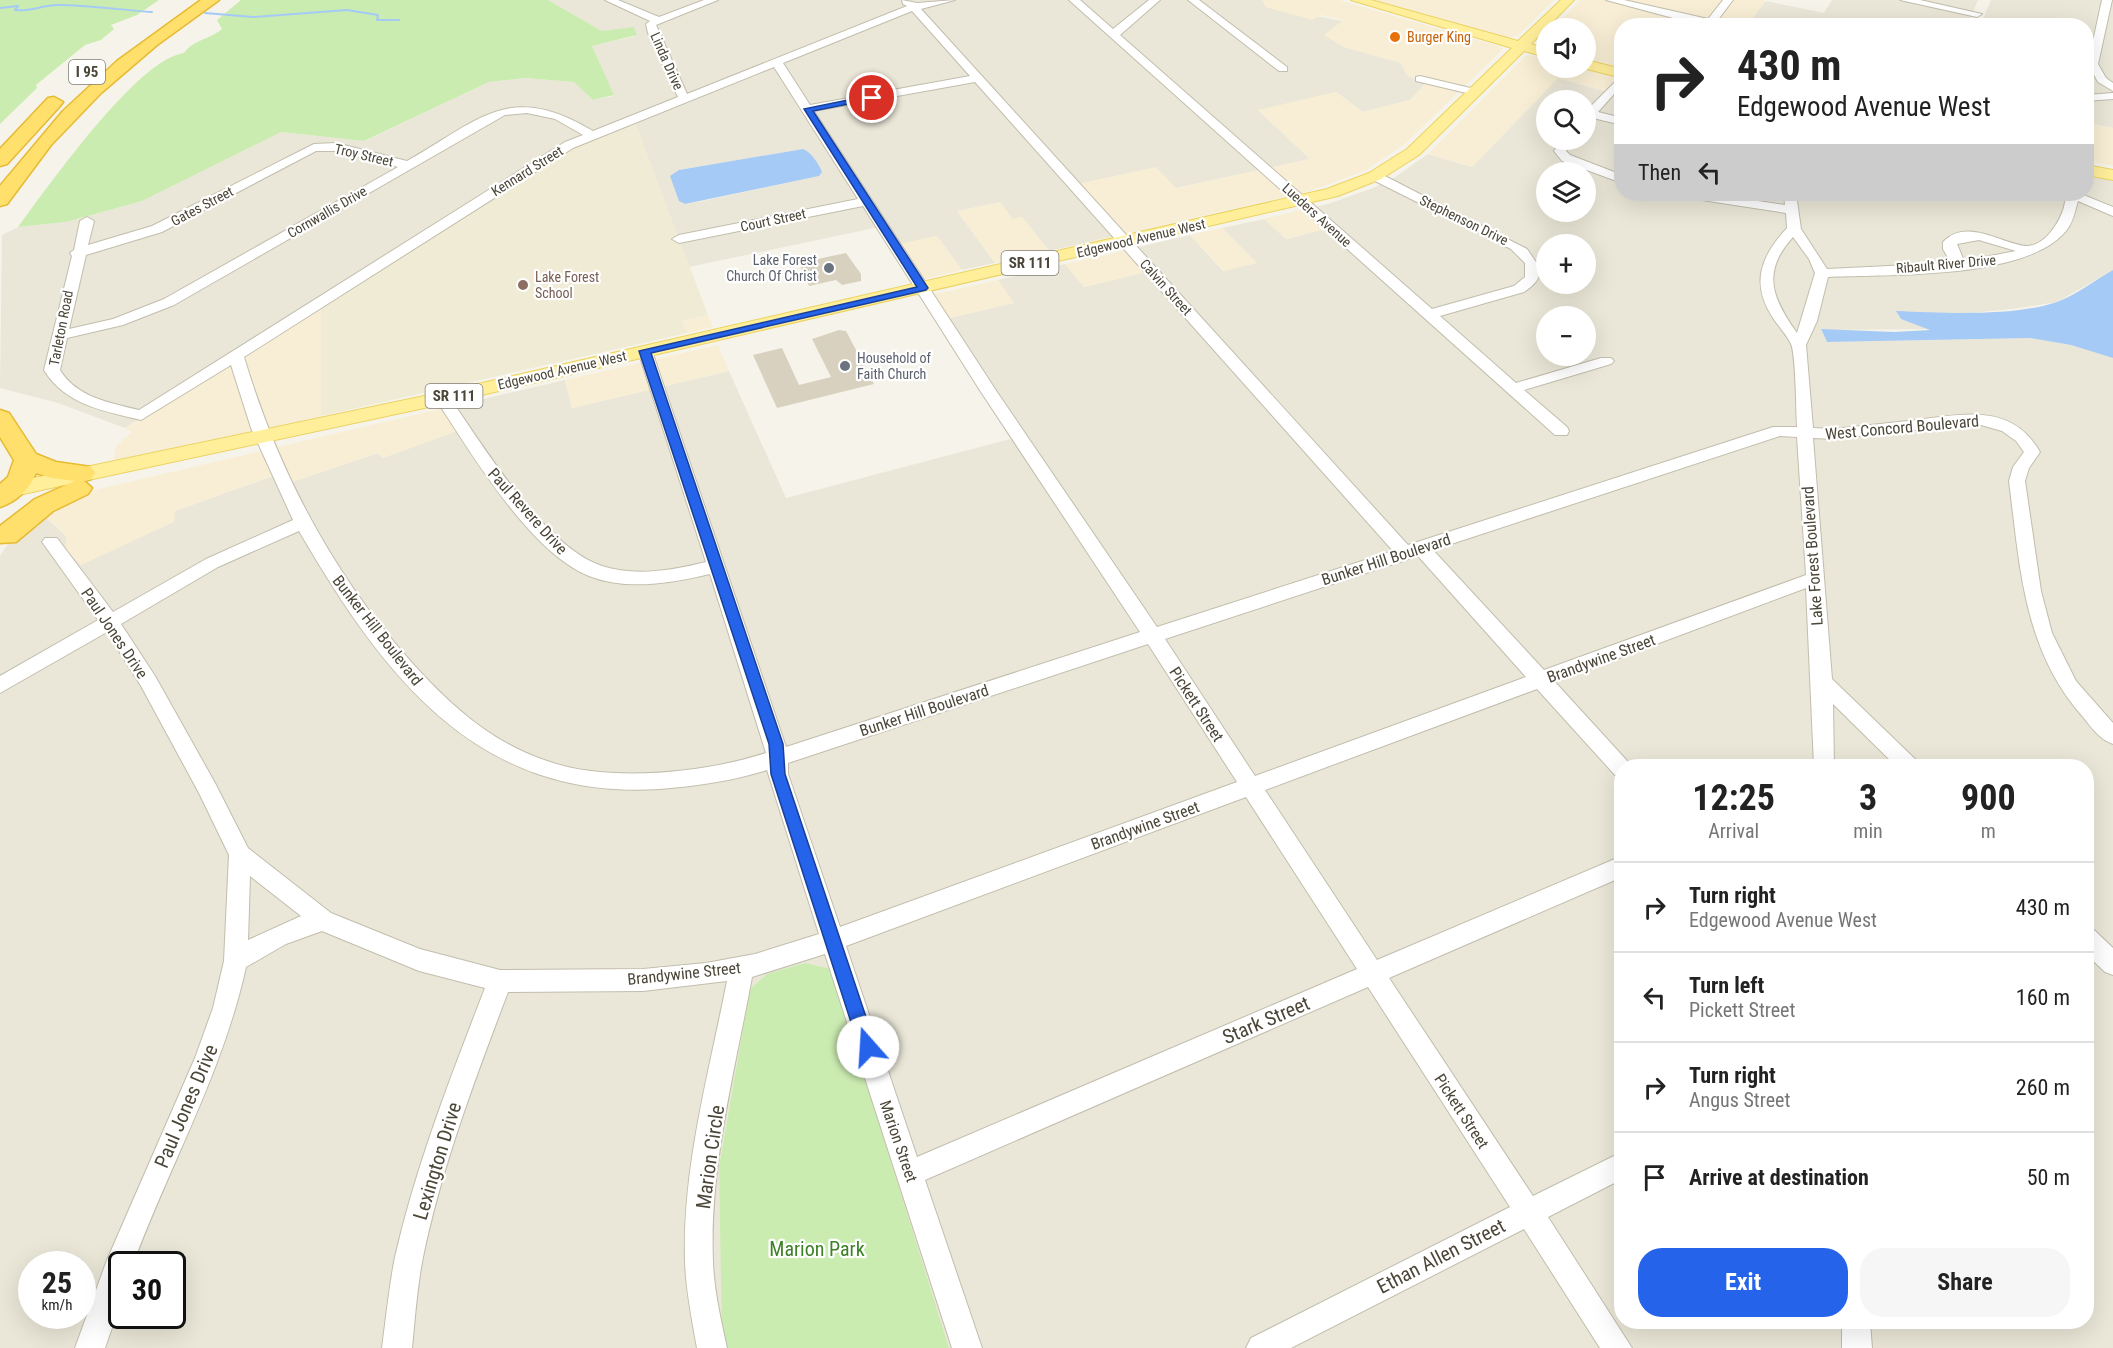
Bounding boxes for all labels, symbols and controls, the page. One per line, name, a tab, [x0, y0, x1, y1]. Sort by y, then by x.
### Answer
map controls	[1536, 18, 1596, 366]
button: sound	[1536, 18, 1596, 78]
place label: Burger King	[1407, 29, 1471, 45]
street label: Linda Drive	[647, 30, 687, 93]
marker: Burger King	[1388, 30, 1402, 44]
text: 430 m	[1737, 41, 1842, 90]
icon: right	[1638, 42, 1716, 120]
road number: I 95	[69, 60, 105, 84]
pin	[846, 72, 897, 123]
icon: arrive	[855, 81, 888, 114]
button: search	[1536, 90, 1596, 150]
text: Edgewood Avenue West	[1737, 91, 1991, 123]
street label: Troy Street	[333, 140, 395, 170]
street label: Kennard Street	[488, 143, 566, 199]
icon: left	[1693, 156, 1726, 189]
text: Then	[1638, 160, 1681, 185]
button: layers	[1536, 162, 1596, 222]
street label: Lueders Avenue	[1279, 180, 1355, 250]
street label: Gates Street	[168, 183, 236, 229]
street label: Cornwallis Drive	[284, 183, 370, 241]
street label: Stephenson Drive	[1417, 192, 1511, 248]
street label: Court Street	[739, 205, 807, 235]
street label: Edgewood Avenue West	[1075, 215, 1207, 261]
button: +	[1536, 234, 1596, 294]
road number: SR 111	[1002, 251, 1058, 275]
place label: Lake Forest Church Of Christ	[726, 252, 817, 284]
street label: Ribault River Drive	[1895, 252, 1997, 276]
street label: Calvin Street	[1137, 256, 1195, 318]
marker: Lake Forest Church Of Christ	[822, 261, 836, 275]
place label: Lake Forest School	[535, 269, 599, 301]
marker: Lake Forest School	[516, 278, 530, 292]
street label: Tarleton Road	[46, 289, 76, 367]
button: −	[1536, 306, 1596, 366]
street label: Edgewood Avenue West	[496, 347, 628, 393]
place label: Household of Faith Church	[857, 350, 932, 382]
marker: Household of Faith Church	[838, 359, 852, 373]
road number: SR 111	[426, 384, 482, 408]
street label: West Concord Boulevard	[1824, 411, 1980, 444]
street label: Paul Revere Drive	[484, 464, 571, 558]
street label: Lake Forest Boulevard	[1798, 486, 1827, 626]
street label: Bunker Hill Boulevard	[1319, 530, 1453, 589]
street label: Bunker Hill Boulevard	[329, 571, 427, 689]
street label: Paul Jones Drive	[77, 584, 152, 682]
street label: Brandywine Street	[1544, 630, 1658, 687]
street label: Pickett Street	[1165, 663, 1228, 745]
street label: Bunker Hill Boulevard	[857, 681, 991, 740]
text: 12:25	[1692, 777, 1775, 819]
text: 3	[1859, 777, 1877, 819]
text: 900	[1961, 777, 2016, 819]
street label: Brandywine Street	[1088, 797, 1202, 854]
text: Arrival	[1708, 819, 1759, 843]
text: min	[1853, 819, 1883, 843]
text: m	[1981, 819, 1996, 843]
text: Turn right	[1689, 883, 1776, 908]
icon: right	[1638, 891, 1671, 924]
text: 430 m	[2016, 895, 2070, 920]
text: Edgewood Avenue West	[1689, 908, 1877, 932]
street label: Brandywine Street	[626, 958, 742, 989]
text: Turn left	[1689, 973, 1764, 998]
icon: left	[1638, 981, 1671, 1014]
text: 160 m	[2016, 985, 2070, 1010]
street label: Stark Street	[1219, 991, 1313, 1049]
text: Pickett Street	[1689, 998, 1795, 1022]
position arrow	[836, 1015, 900, 1079]
street label: Paul Jones Drive	[149, 1041, 223, 1171]
text: Turn right	[1689, 1063, 1776, 1088]
street label: Pickett Street	[1430, 1070, 1493, 1152]
icon: right	[1638, 1071, 1671, 1104]
text: 260 m	[2016, 1075, 2070, 1100]
text: Angus Street	[1689, 1088, 1790, 1112]
street label: Marion Street	[876, 1098, 921, 1185]
street label: Lexington Drive	[408, 1099, 466, 1223]
street label: Marion Circle	[691, 1103, 729, 1211]
icon: arrive	[1638, 1161, 1671, 1194]
text: Arrive at destination	[1689, 1165, 1869, 1190]
text: 50 m	[2027, 1165, 2070, 1190]
street label: Ethan Allen Street	[1373, 1213, 1509, 1299]
park label: Marion Park	[769, 1237, 865, 1261]
button: Exit	[1638, 1248, 1848, 1317]
button: Share	[1860, 1248, 2070, 1317]
speed limit sign: 30	[108, 1251, 186, 1329]
text: 25	[42, 1265, 72, 1300]
text: km/h	[42, 1296, 72, 1314]

